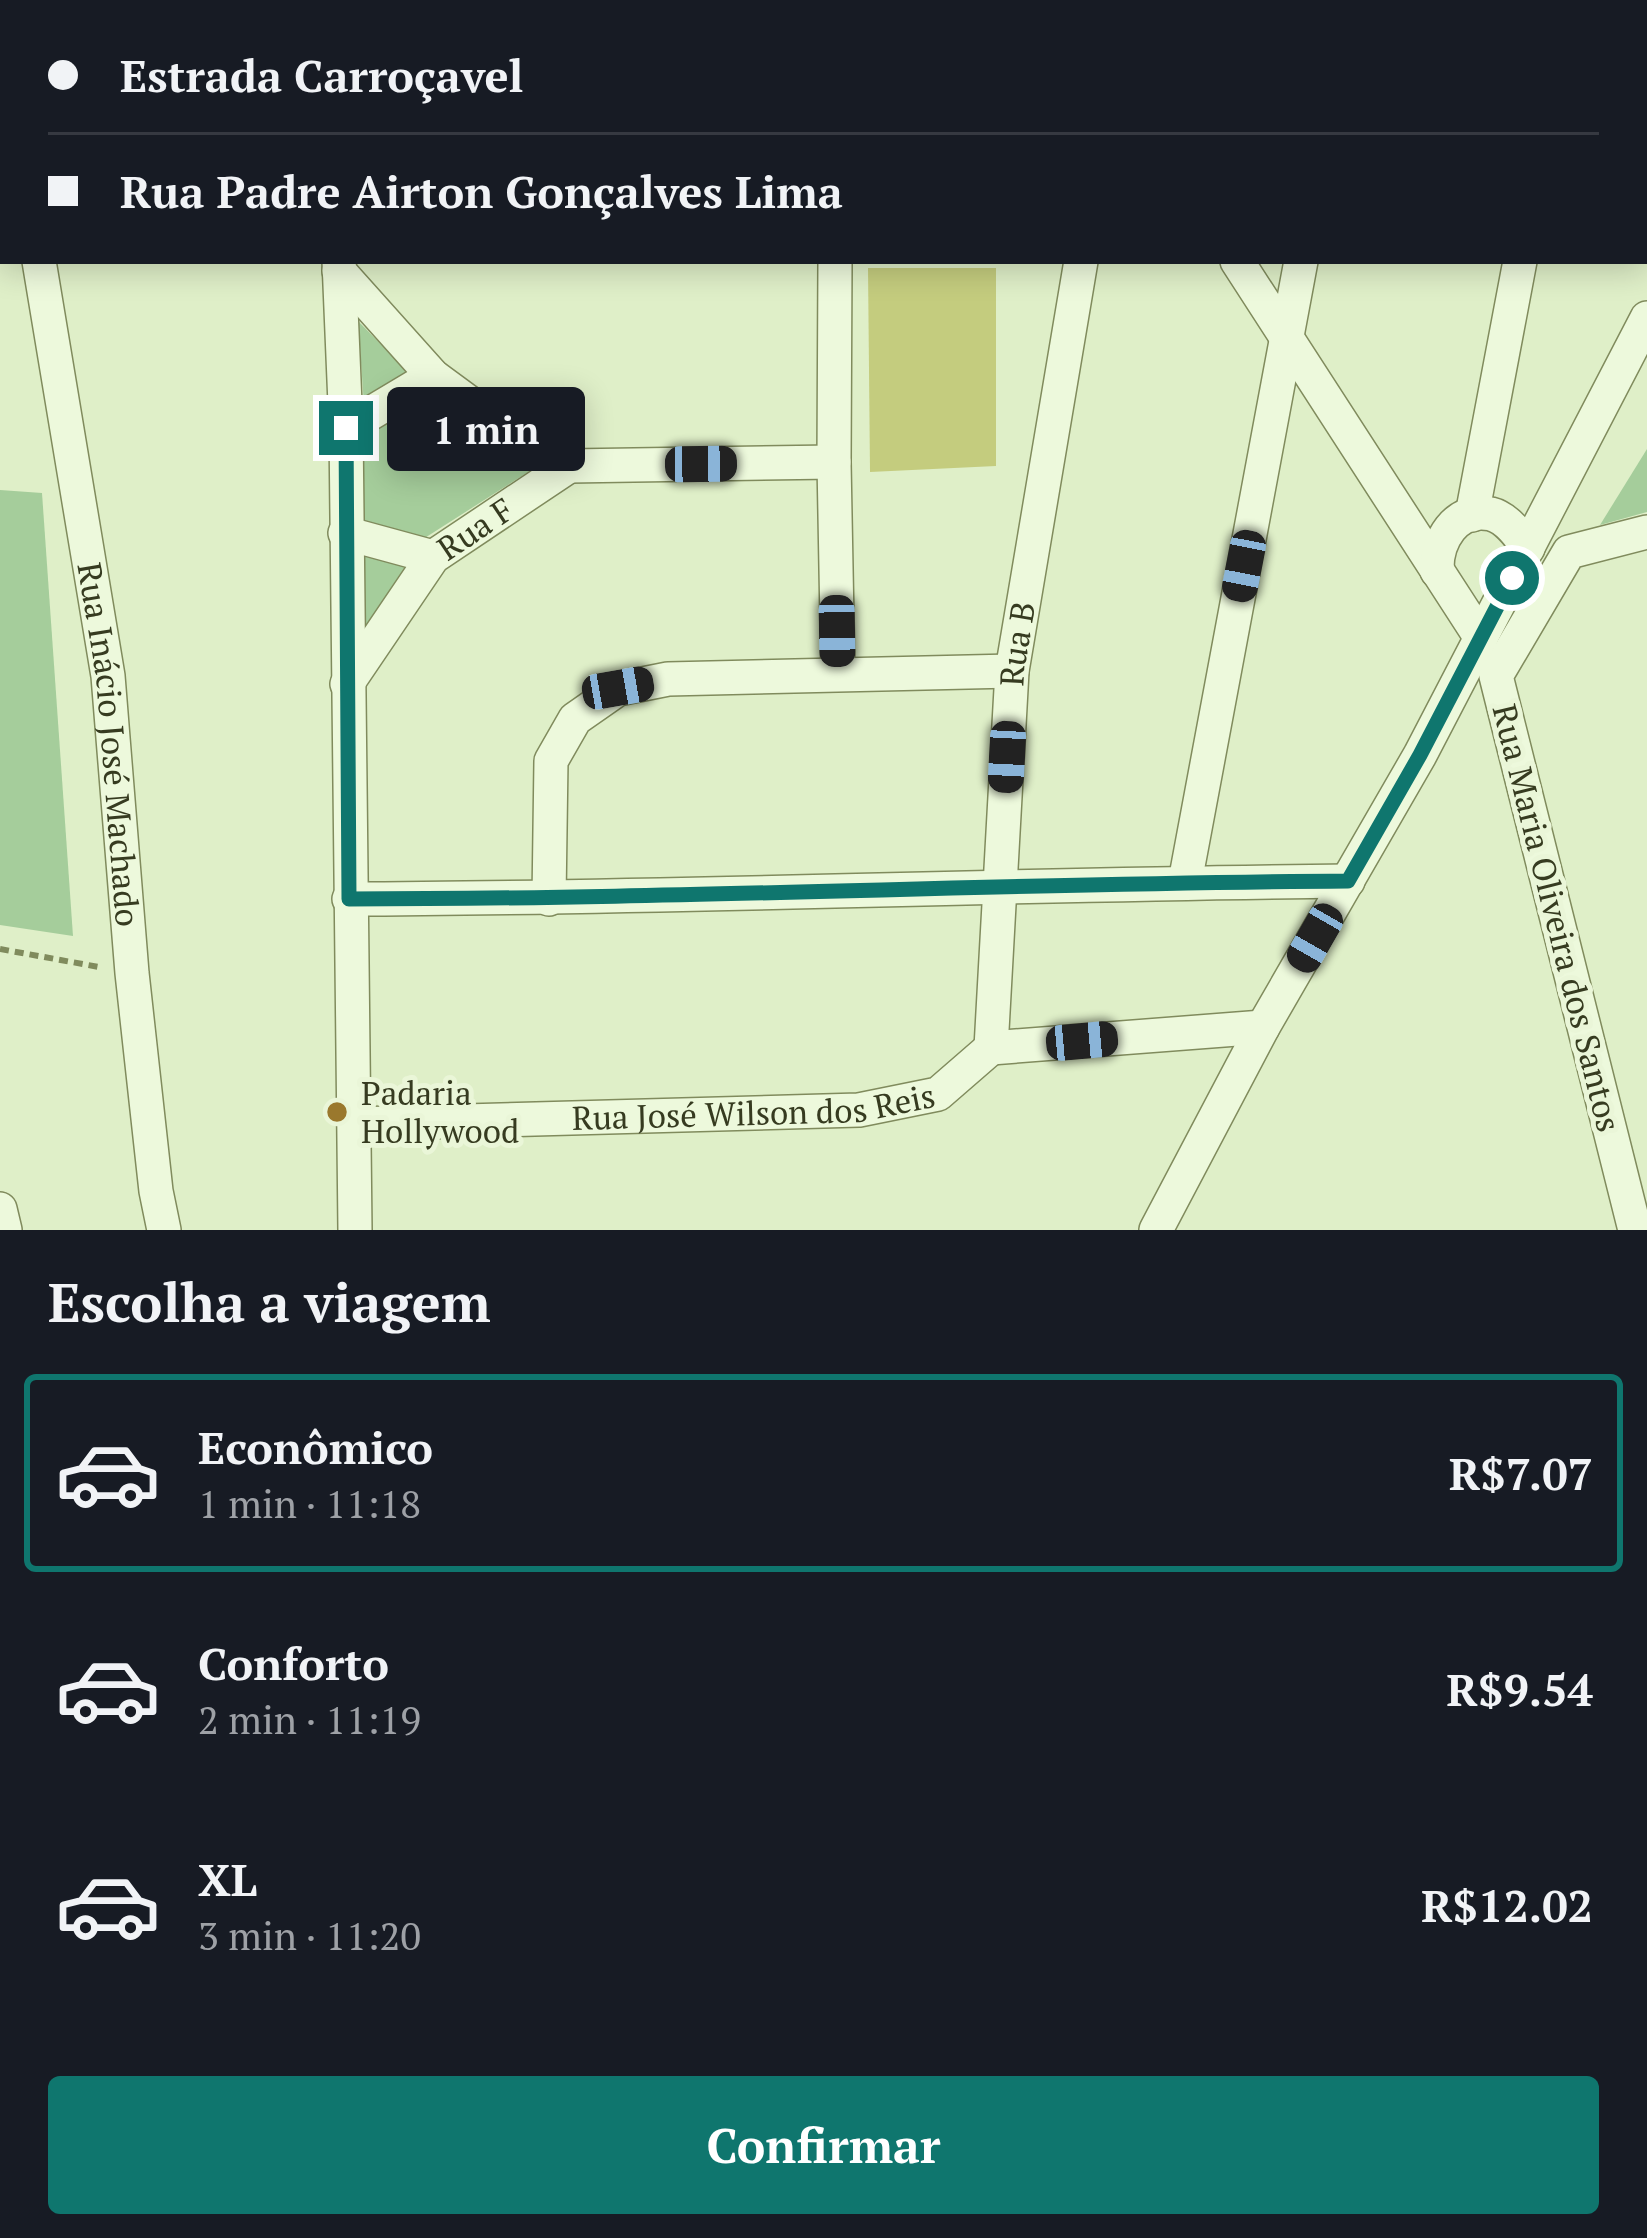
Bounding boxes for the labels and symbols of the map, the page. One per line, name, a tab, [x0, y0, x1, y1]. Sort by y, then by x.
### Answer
callout: 1 min	[388, 386, 586, 470]
route end	[319, 401, 373, 455]
car	[665, 445, 737, 483]
street label: Rua F	[428, 488, 521, 569]
car	[1219, 527, 1269, 605]
route start	[1485, 551, 1539, 605]
street label: Rua Inácio José Machado	[68, 559, 150, 928]
car	[818, 595, 856, 667]
street label: Rua B	[989, 598, 1044, 687]
car	[579, 664, 657, 712]
street label: Rua Maria Oliveira dos Santos	[1484, 700, 1631, 1136]
car	[987, 720, 1027, 794]
car	[1281, 898, 1349, 978]
car	[1045, 1020, 1119, 1062]
place label: Padaria Hollywood	[361, 1071, 519, 1152]
street label: Rua José Wilson dos Reis	[571, 1073, 939, 1139]
marker: Padaria Hollywood	[324, 1099, 350, 1125]

